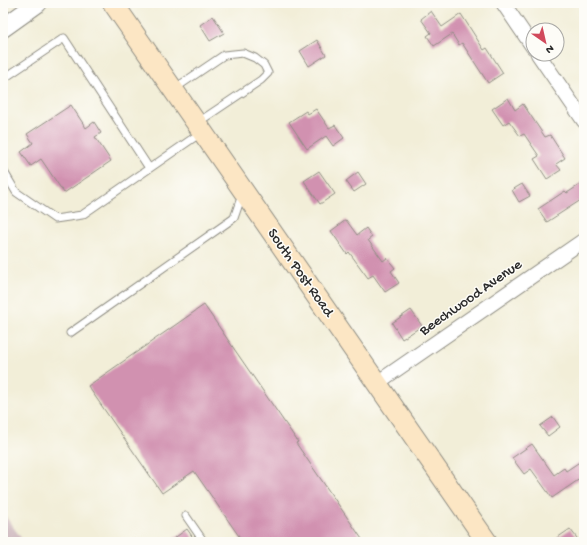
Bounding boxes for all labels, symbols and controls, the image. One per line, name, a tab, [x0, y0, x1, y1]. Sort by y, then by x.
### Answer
north arrow	[525, 22, 565, 62]
text: N	[543, 42, 556, 56]
street label: South Post Road	[263, 225, 338, 322]
street label: Beechwood Avenue	[415, 256, 526, 341]

